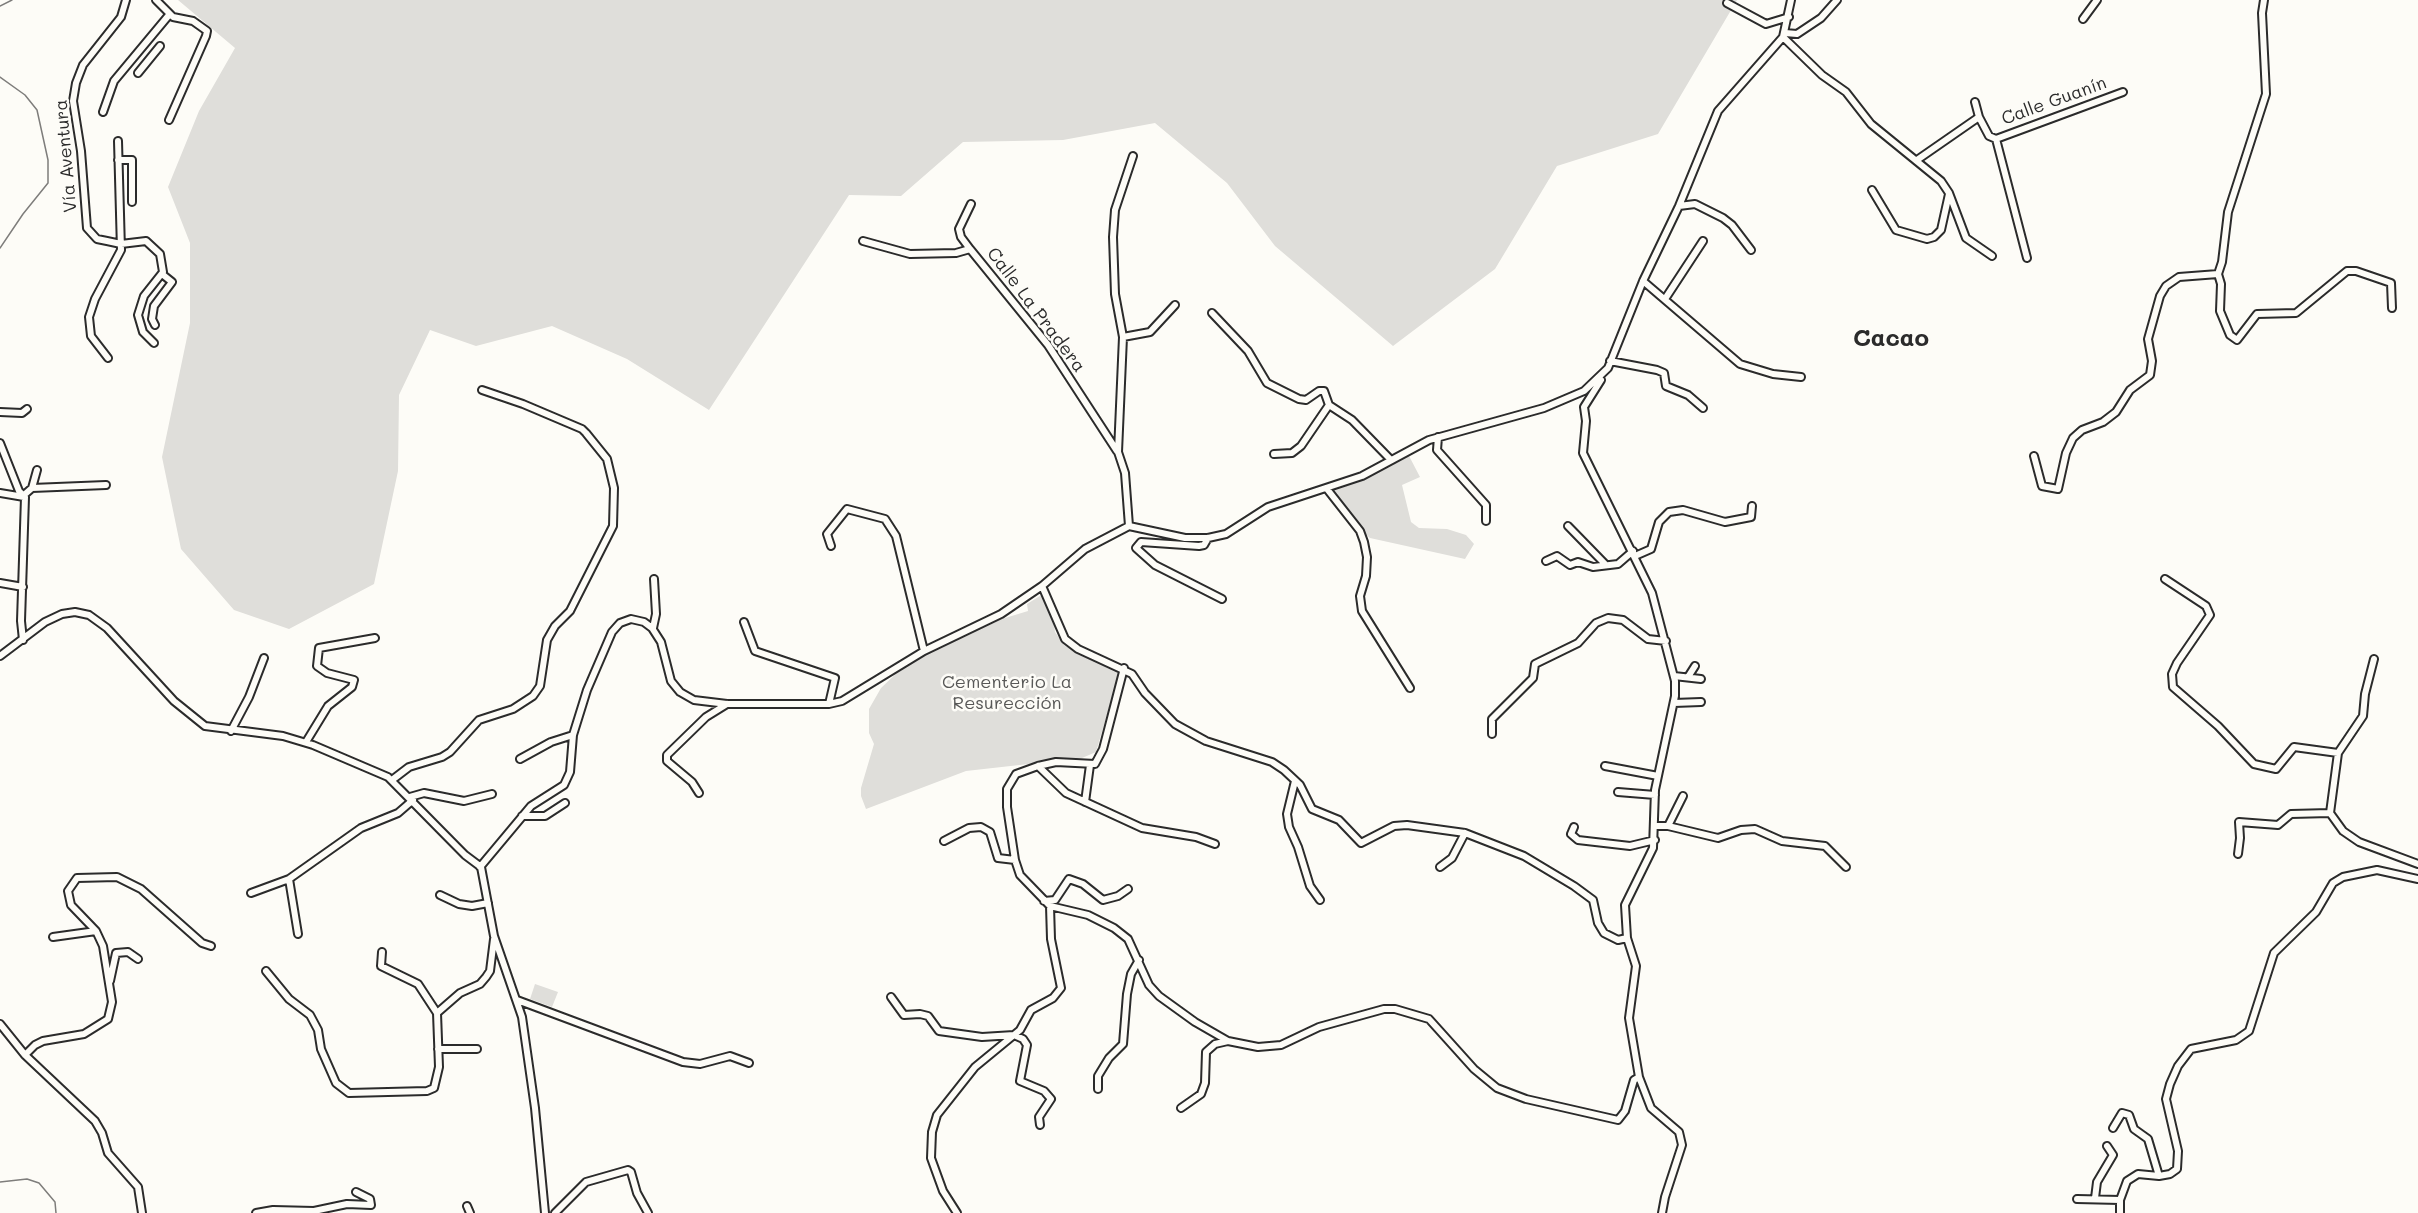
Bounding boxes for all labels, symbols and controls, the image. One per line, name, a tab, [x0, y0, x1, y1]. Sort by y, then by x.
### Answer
street label: Calle Guanín	[1999, 72, 2109, 130]
street label: Vía Aventura	[50, 99, 82, 213]
street label: Calle La Pradera	[982, 243, 1090, 377]
district label: Cacao	[1853, 325, 1929, 353]
park label: Cementerio La Resurección	[942, 671, 1072, 714]

